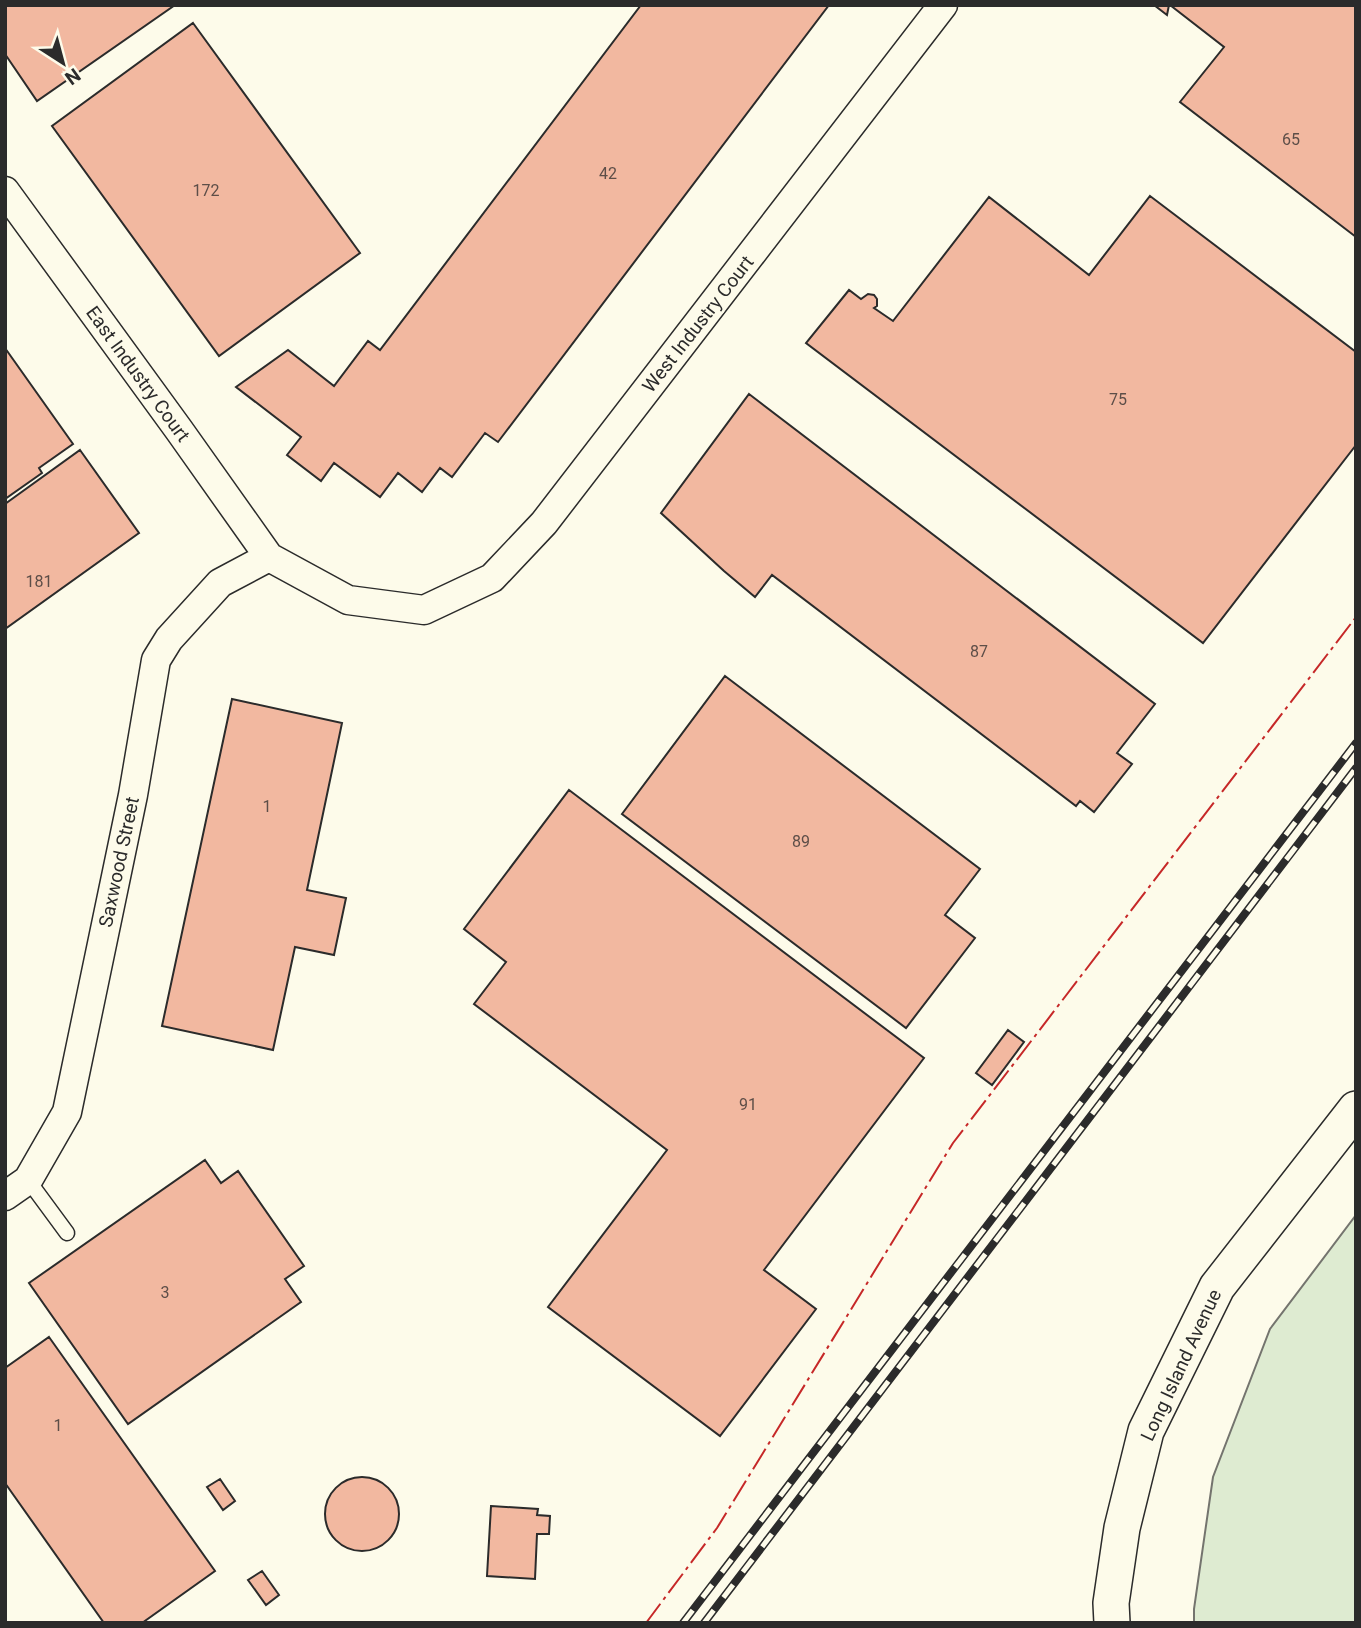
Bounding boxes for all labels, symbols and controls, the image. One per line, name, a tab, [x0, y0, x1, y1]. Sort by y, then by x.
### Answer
north arrow	[28, 28, 98, 98]
text: N	[61, 63, 85, 90]
house number: 65	[1282, 130, 1300, 149]
house number: 42	[599, 164, 617, 183]
house number: 172	[193, 181, 219, 200]
street label: West Industry Court	[637, 251, 759, 397]
street label: East Industry Court	[81, 302, 195, 446]
house number: 75	[1109, 390, 1127, 409]
house number: 181	[26, 572, 52, 591]
house number: 87	[970, 642, 988, 661]
street label: Saxwood Street	[94, 795, 144, 929]
house number: 1	[263, 797, 272, 816]
house number: 89	[792, 832, 810, 851]
house number: 91	[739, 1095, 757, 1114]
house number: 3	[161, 1283, 170, 1302]
street label: Long Island Avenue	[1136, 1285, 1226, 1445]
house number: 1	[54, 1416, 63, 1435]

